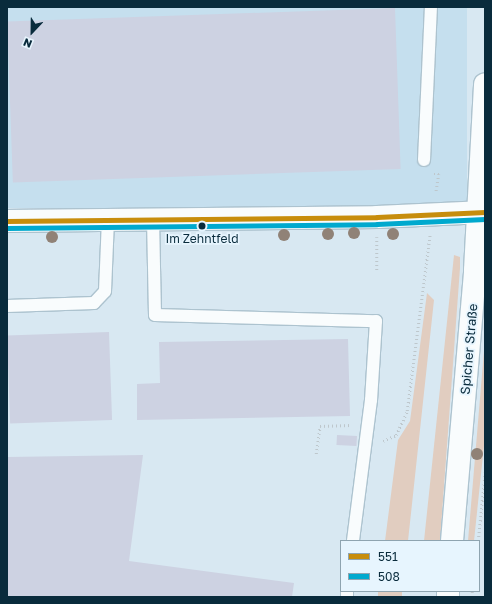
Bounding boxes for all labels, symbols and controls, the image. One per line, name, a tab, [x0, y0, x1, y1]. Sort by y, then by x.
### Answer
north arrow	[12, 12, 52, 52]
text: N	[21, 36, 34, 51]
marker: Im Zehntfeld	[197, 221, 207, 231]
place label: Im Zehntfeld	[165, 232, 239, 246]
street label: Spicher Straße	[457, 303, 481, 395]
legend	[340, 540, 480, 592]
text: 551	[378, 549, 398, 564]
text: 508	[378, 569, 400, 584]

